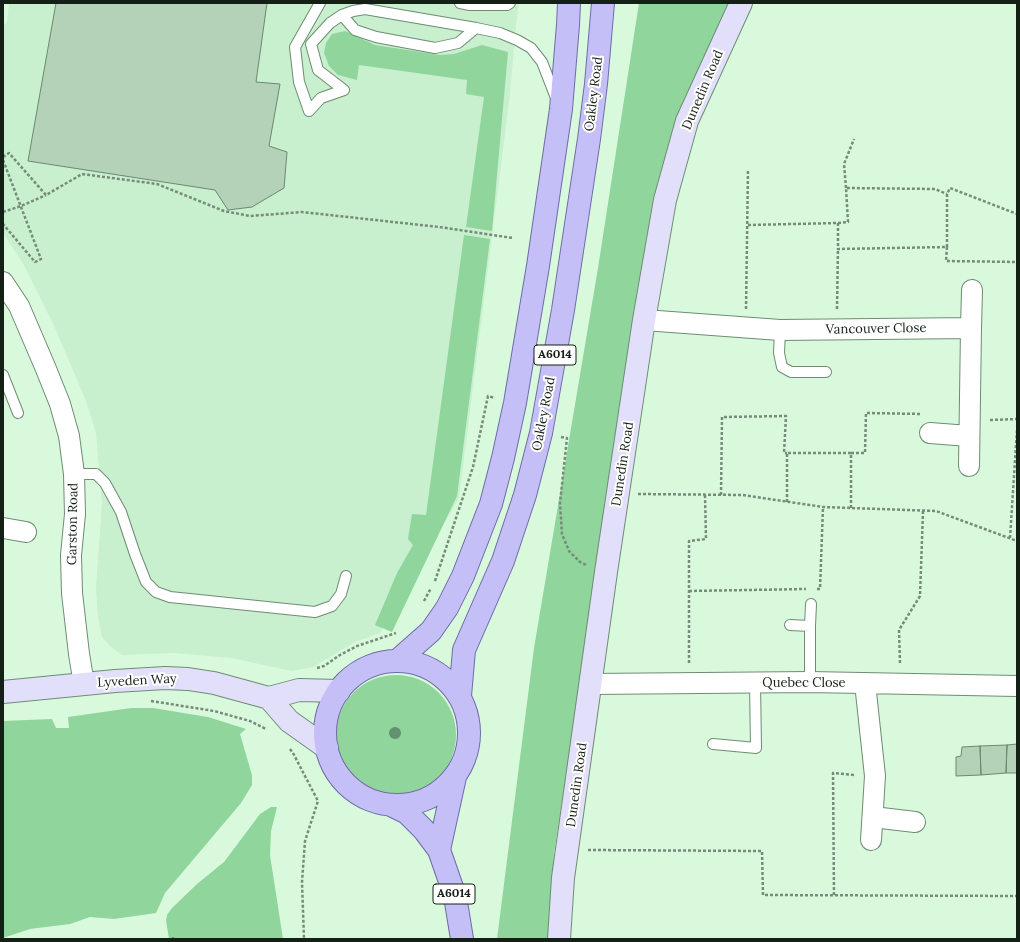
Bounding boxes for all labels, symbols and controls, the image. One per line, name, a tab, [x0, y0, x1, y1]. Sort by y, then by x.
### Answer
street label: Dunedin Road	[679, 48, 727, 132]
street label: Oakley Road	[582, 56, 606, 132]
street label: Vancouver Close	[825, 320, 927, 338]
road number: A6014	[534, 345, 576, 365]
street label: Oakley Road	[529, 376, 559, 452]
street label: Dunedin Road	[609, 421, 637, 507]
street label: Garston Road	[64, 483, 82, 565]
street label: Lyveden Way	[97, 671, 177, 691]
street label: Quebec Close	[762, 675, 846, 691]
street label: Dunedin Road	[563, 742, 591, 828]
road number: A6014	[433, 884, 475, 904]

